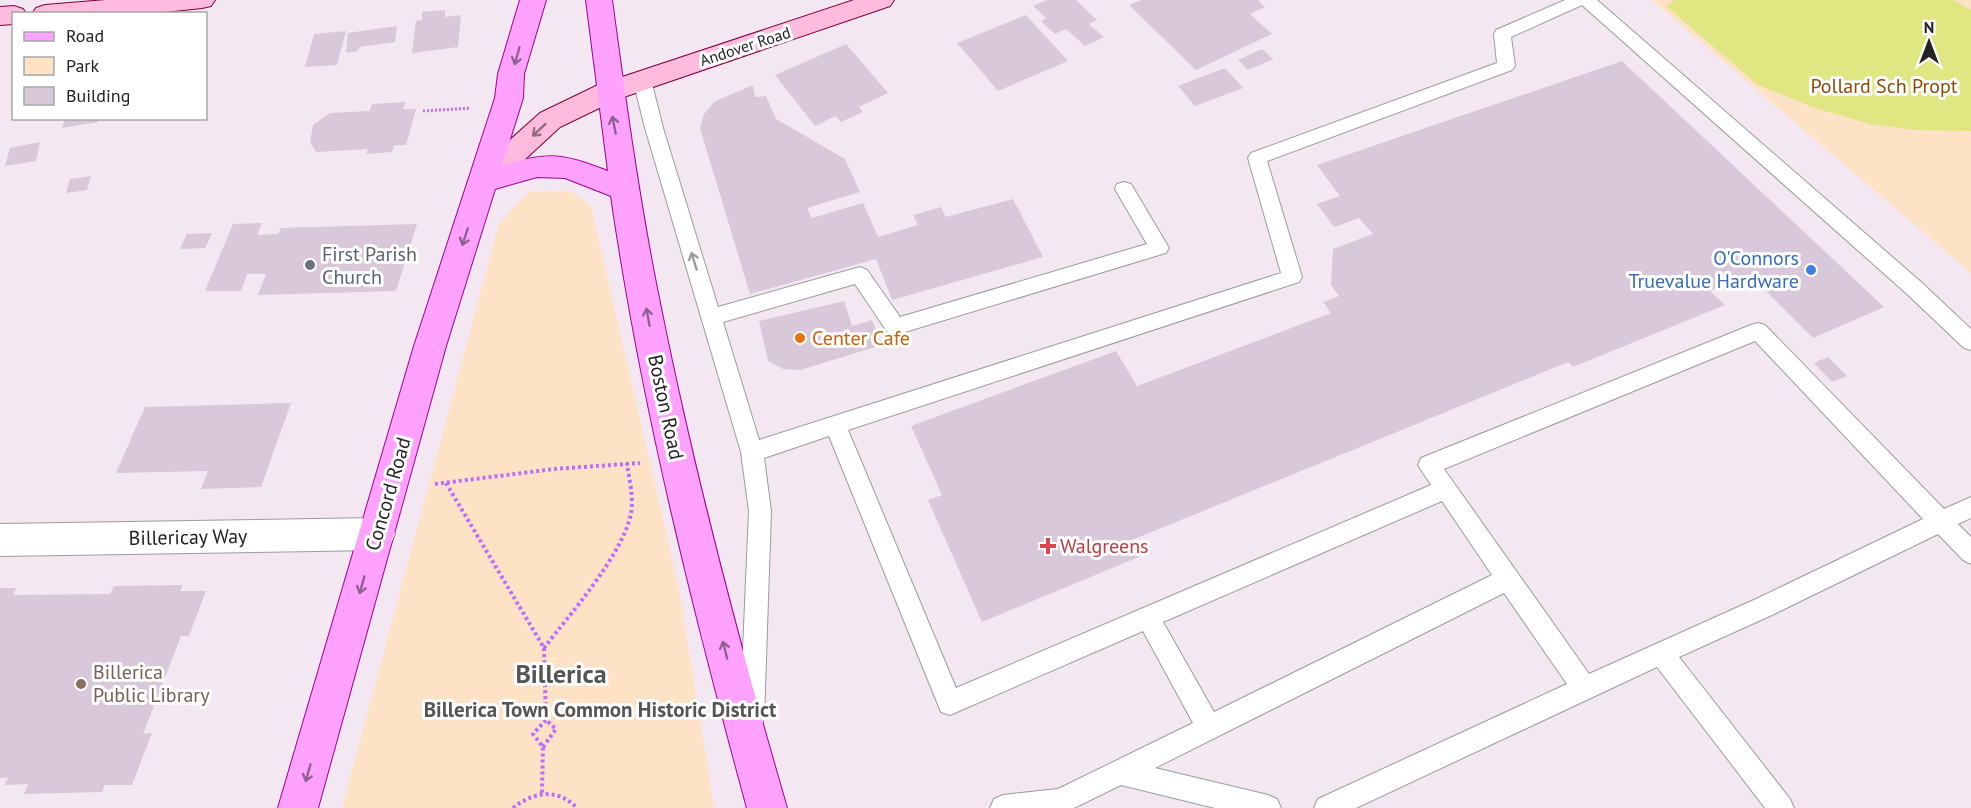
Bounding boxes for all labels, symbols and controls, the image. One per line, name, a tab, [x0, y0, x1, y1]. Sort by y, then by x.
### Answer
legend	[12, 12, 207, 120]
north arrow	[1899, 12, 1959, 72]
text: N	[1924, 17, 1934, 37]
street label: Andover Road	[697, 22, 793, 70]
text: Road	[66, 24, 104, 47]
one-way arrow	[510, 46, 522, 65]
text: Park	[66, 54, 99, 77]
park label: Pollard Sch Propt	[1810, 73, 1958, 99]
text: Building	[66, 84, 130, 107]
one-way arrow	[608, 116, 619, 135]
one-way arrow	[532, 123, 547, 137]
one-way arrow	[459, 227, 470, 246]
place label: First Parish Church	[322, 241, 417, 290]
place label: O'Connors Truevalue Hardware	[1629, 245, 1799, 294]
one-way arrow	[688, 252, 699, 271]
marker: First Parish Church	[303, 258, 317, 272]
marker: O'Connors Truevalue Hardware	[1804, 263, 1818, 277]
one-way arrow	[642, 308, 653, 327]
place label: Center Cafe	[812, 325, 910, 351]
marker: Center Cafe	[793, 331, 807, 345]
street label: Boston Road	[642, 352, 690, 462]
street label: Concord Road	[359, 434, 417, 554]
street label: Billericay Way	[129, 523, 248, 551]
place label: Walgreens	[1060, 533, 1149, 559]
marker: Walgreens	[1041, 539, 1055, 553]
one-way arrow	[356, 575, 367, 594]
one-way arrow	[718, 641, 730, 660]
district label: Billerica	[515, 657, 607, 690]
place label: Billerica Public Library	[93, 659, 210, 708]
marker: Billerica Public Library	[74, 677, 88, 691]
district label: Billerica Town Common Historic District	[424, 696, 777, 723]
one-way arrow	[302, 763, 313, 782]

